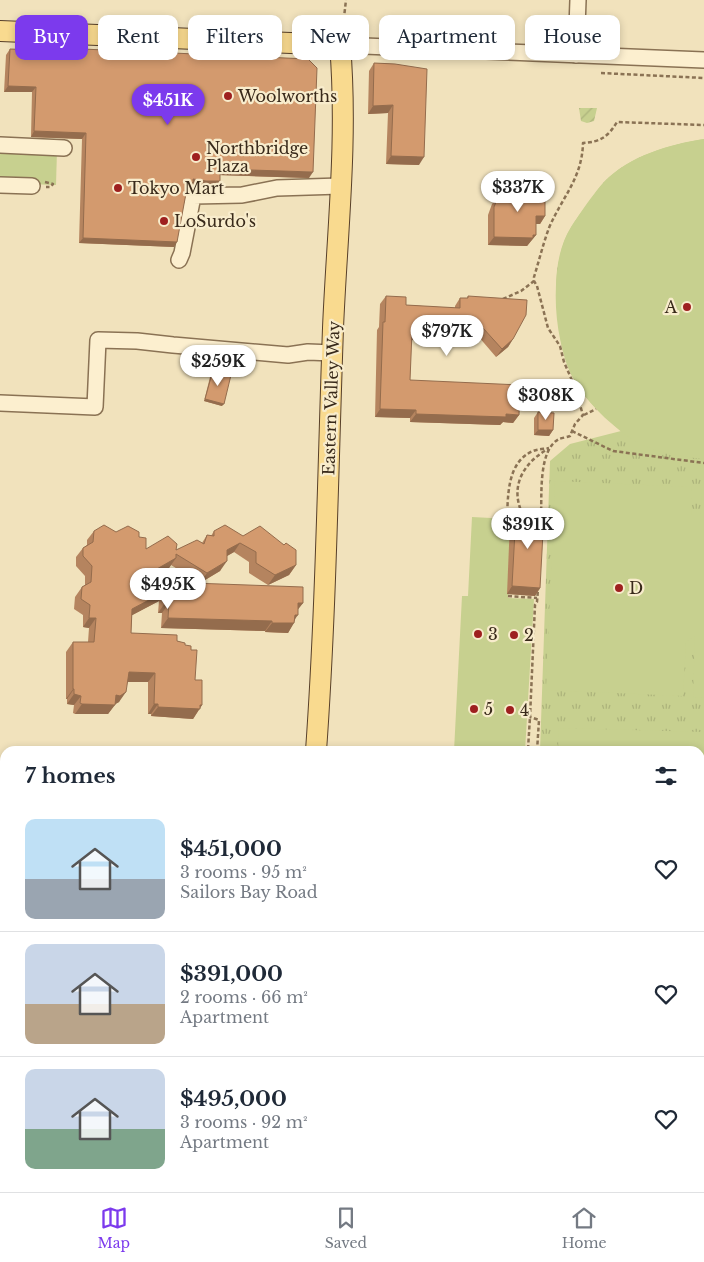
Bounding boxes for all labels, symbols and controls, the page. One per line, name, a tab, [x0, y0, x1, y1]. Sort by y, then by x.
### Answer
chip: Buy	[15, 15, 88, 60]
chip: Rent	[98, 15, 178, 60]
chip: Filters	[188, 15, 282, 60]
chip: New	[292, 15, 369, 60]
chip: Apartment	[379, 15, 515, 60]
chip: House	[525, 15, 620, 60]
pin: $451K	[133, 84, 203, 126]
place label: Woolworths	[237, 86, 337, 106]
text: $451K	[143, 90, 193, 110]
marker: Woolworths	[222, 90, 234, 102]
place label: Northbridge Plaza	[206, 138, 308, 176]
marker: Northbridge Plaza	[190, 151, 202, 163]
pin: $337K	[483, 170, 553, 213]
text: $337K	[492, 177, 544, 197]
place label: Tokyo Mart	[128, 178, 224, 198]
marker: Tokyo Mart	[112, 182, 124, 194]
place label: LoSurdo's	[174, 211, 256, 231]
marker: LoSurdo's	[158, 215, 170, 227]
place label: A	[664, 297, 678, 317]
marker: A	[681, 301, 693, 313]
pin: $797K	[412, 314, 482, 357]
street label: Eastern Valley Way	[318, 320, 344, 476]
text: $797K	[422, 321, 472, 341]
pin: $259K	[183, 344, 253, 387]
text: $259K	[191, 351, 245, 371]
pin: $308K	[511, 378, 581, 421]
text: $308K	[518, 385, 574, 405]
pin: $391K	[493, 508, 563, 550]
text: $391K	[502, 514, 554, 534]
pin: $495K	[133, 568, 203, 610]
text: $495K	[141, 574, 195, 594]
place label: D	[629, 578, 643, 598]
marker: D	[613, 582, 625, 594]
place label: 3	[488, 624, 498, 644]
place label: 2	[524, 625, 534, 645]
marker: 3	[472, 628, 484, 640]
marker: 2	[508, 629, 520, 641]
place label: 5	[484, 699, 493, 719]
place label: 4	[520, 700, 529, 720]
marker: 5	[468, 703, 480, 715]
marker: 4	[504, 704, 516, 716]
icon: filters	[652, 762, 680, 790]
text: 7 homes	[25, 763, 116, 789]
text: $451,000	[180, 836, 282, 862]
icon: home	[65, 839, 125, 899]
icon: heart	[652, 855, 680, 883]
text: 3 rooms · 95 m²	[180, 862, 307, 882]
text: Sailors Bay Road	[180, 882, 318, 902]
text: $391,000	[180, 961, 283, 987]
icon: home	[65, 964, 125, 1024]
icon: heart	[652, 980, 680, 1008]
text: 2 rooms · 66 m²	[180, 987, 308, 1007]
text: Apartment	[180, 1007, 269, 1027]
text: $495,000	[180, 1086, 287, 1112]
icon: home	[65, 1089, 125, 1149]
icon: heart	[652, 1105, 680, 1133]
text: 3 rooms · 92 m²	[180, 1112, 307, 1132]
text: Apartment	[180, 1132, 269, 1152]
tab: Map	[97, 1204, 130, 1252]
tab: Saved	[325, 1204, 367, 1252]
tab: Home	[562, 1204, 607, 1252]

